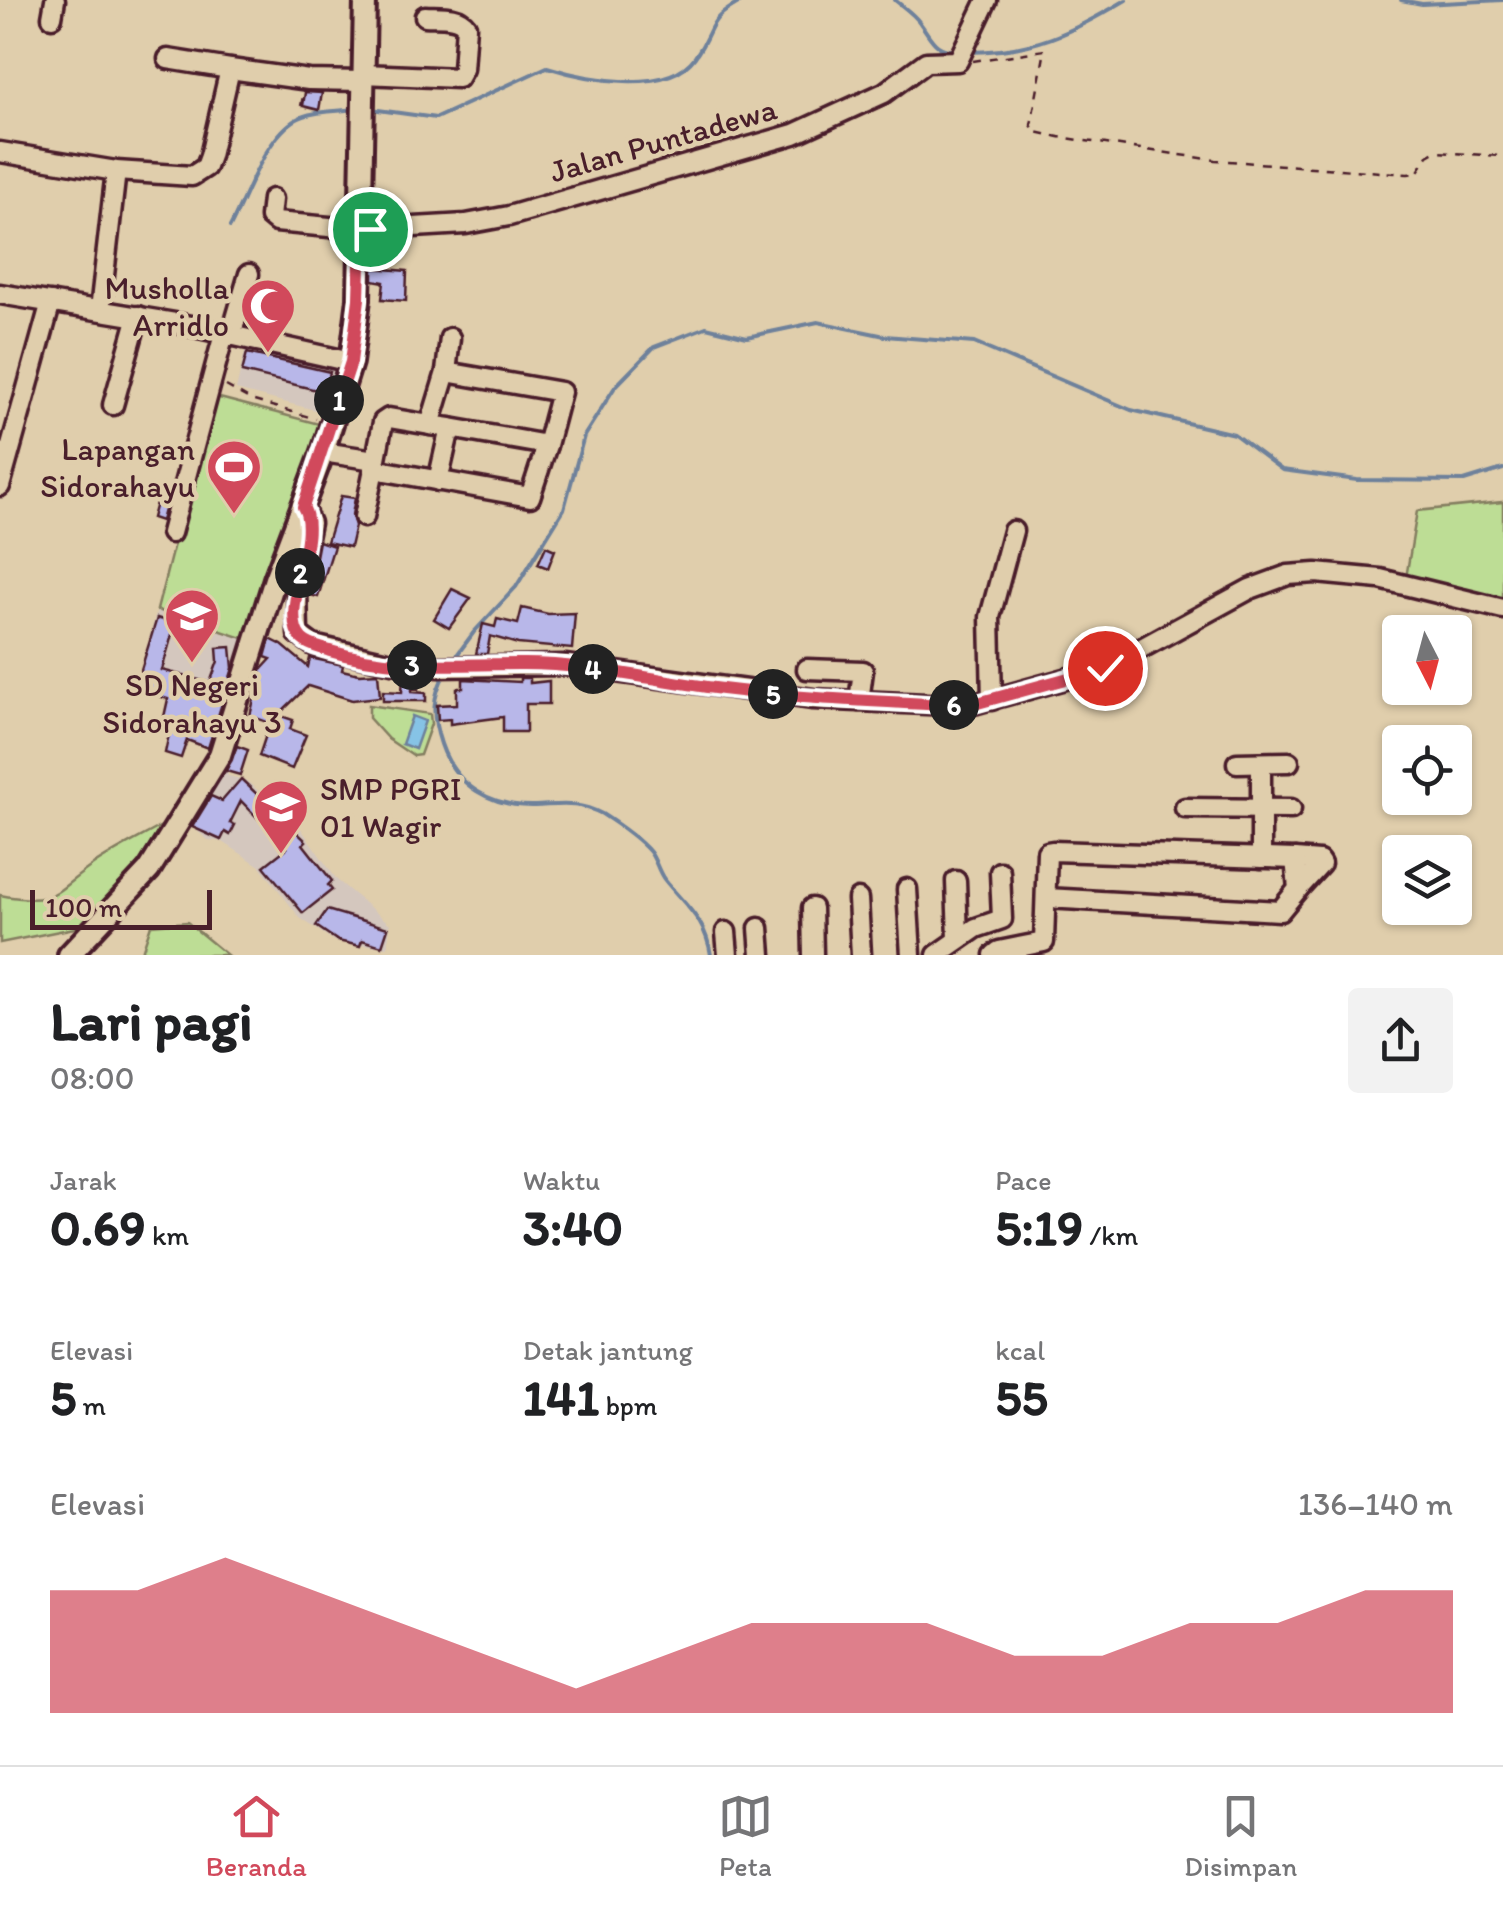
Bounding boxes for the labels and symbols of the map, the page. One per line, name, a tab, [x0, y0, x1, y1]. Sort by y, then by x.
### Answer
street label: Jalan Puntadewa	[545, 89, 781, 191]
pin	[328, 187, 413, 272]
place label: Musholla Arridlo	[105, 269, 229, 344]
mosque icon: Musholla Arridlo	[238, 276, 298, 355]
pin: 1	[314, 375, 364, 425]
place label: Lapangan Sidorahayu	[40, 430, 195, 505]
sports icon: Lapangan Sidorahayu	[204, 437, 264, 516]
pin: 2	[275, 548, 325, 598]
school or university icon: SD Negeri Sidorahayu 3	[162, 586, 222, 665]
north arrow	[1382, 615, 1472, 705]
pin	[1063, 626, 1148, 711]
pin: 3	[387, 640, 437, 690]
pin: 4	[568, 644, 618, 694]
place label: SD Negeri Sidorahayu 3	[102, 666, 282, 741]
pin: 5	[748, 669, 798, 719]
pin: 6	[929, 680, 979, 730]
place label: SMP PGRI 01 Wagir	[320, 770, 462, 845]
school or university icon: SMP PGRI 01 Wagir	[251, 777, 311, 856]
scale bar	[30, 885, 212, 930]

